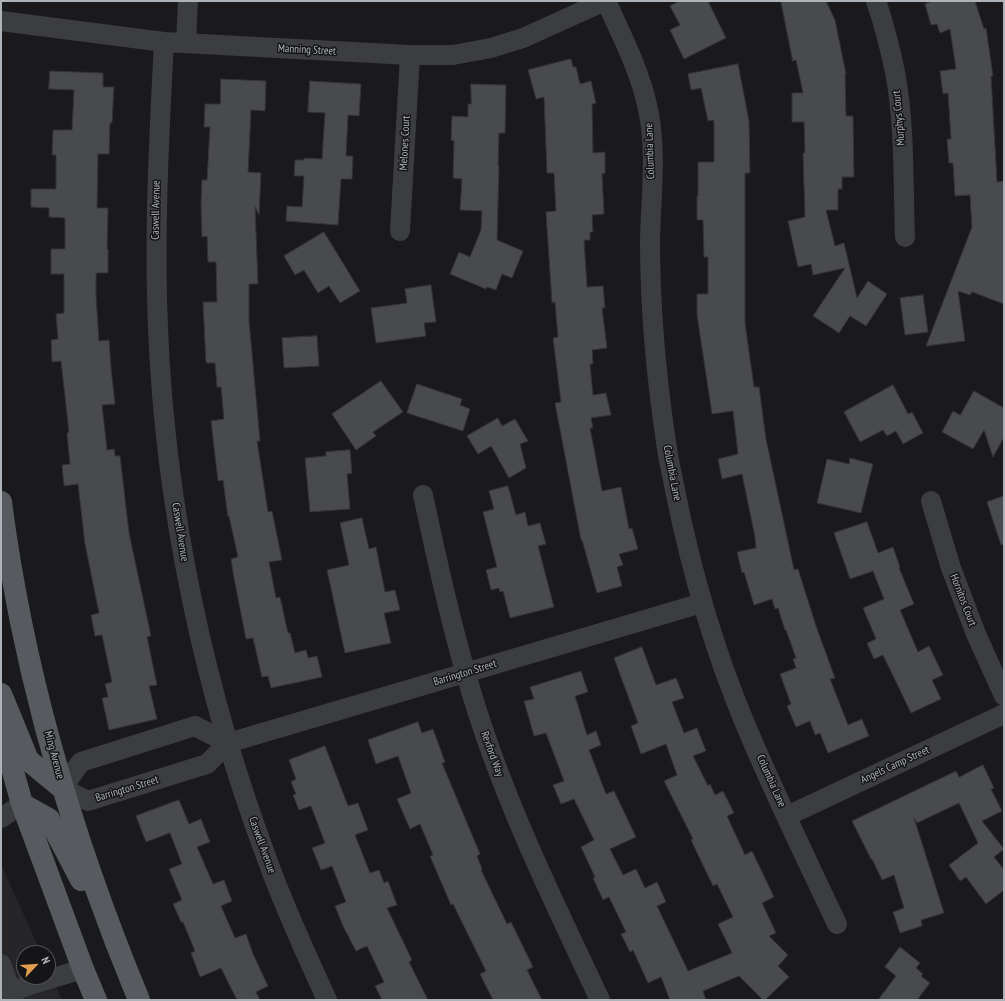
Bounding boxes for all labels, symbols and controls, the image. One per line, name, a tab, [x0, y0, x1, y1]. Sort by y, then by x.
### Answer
street label: Manning Street	[278, 42, 336, 58]
street label: Murphys Court	[890, 90, 908, 146]
street label: Melones Court	[397, 115, 413, 171]
street label: Columbia Lane	[642, 123, 658, 179]
street label: Caswell Avenue	[149, 180, 163, 240]
street label: Columbia Lane	[660, 444, 684, 502]
street label: Caswell Avenue	[169, 502, 191, 562]
street label: Hornitos Court	[947, 572, 979, 628]
street label: Barrington Street	[432, 657, 498, 689]
street label: Ming Avenue	[41, 730, 67, 780]
street label: Rexford Way	[478, 730, 506, 778]
street label: Angels Camp Street	[859, 743, 931, 787]
street label: Columbia Lane	[754, 753, 788, 809]
street label: Barrington Street	[94, 773, 160, 805]
street label: Caswell Avenue	[246, 815, 278, 875]
north arrow	[16, 945, 56, 985]
text: N	[38, 955, 54, 966]

